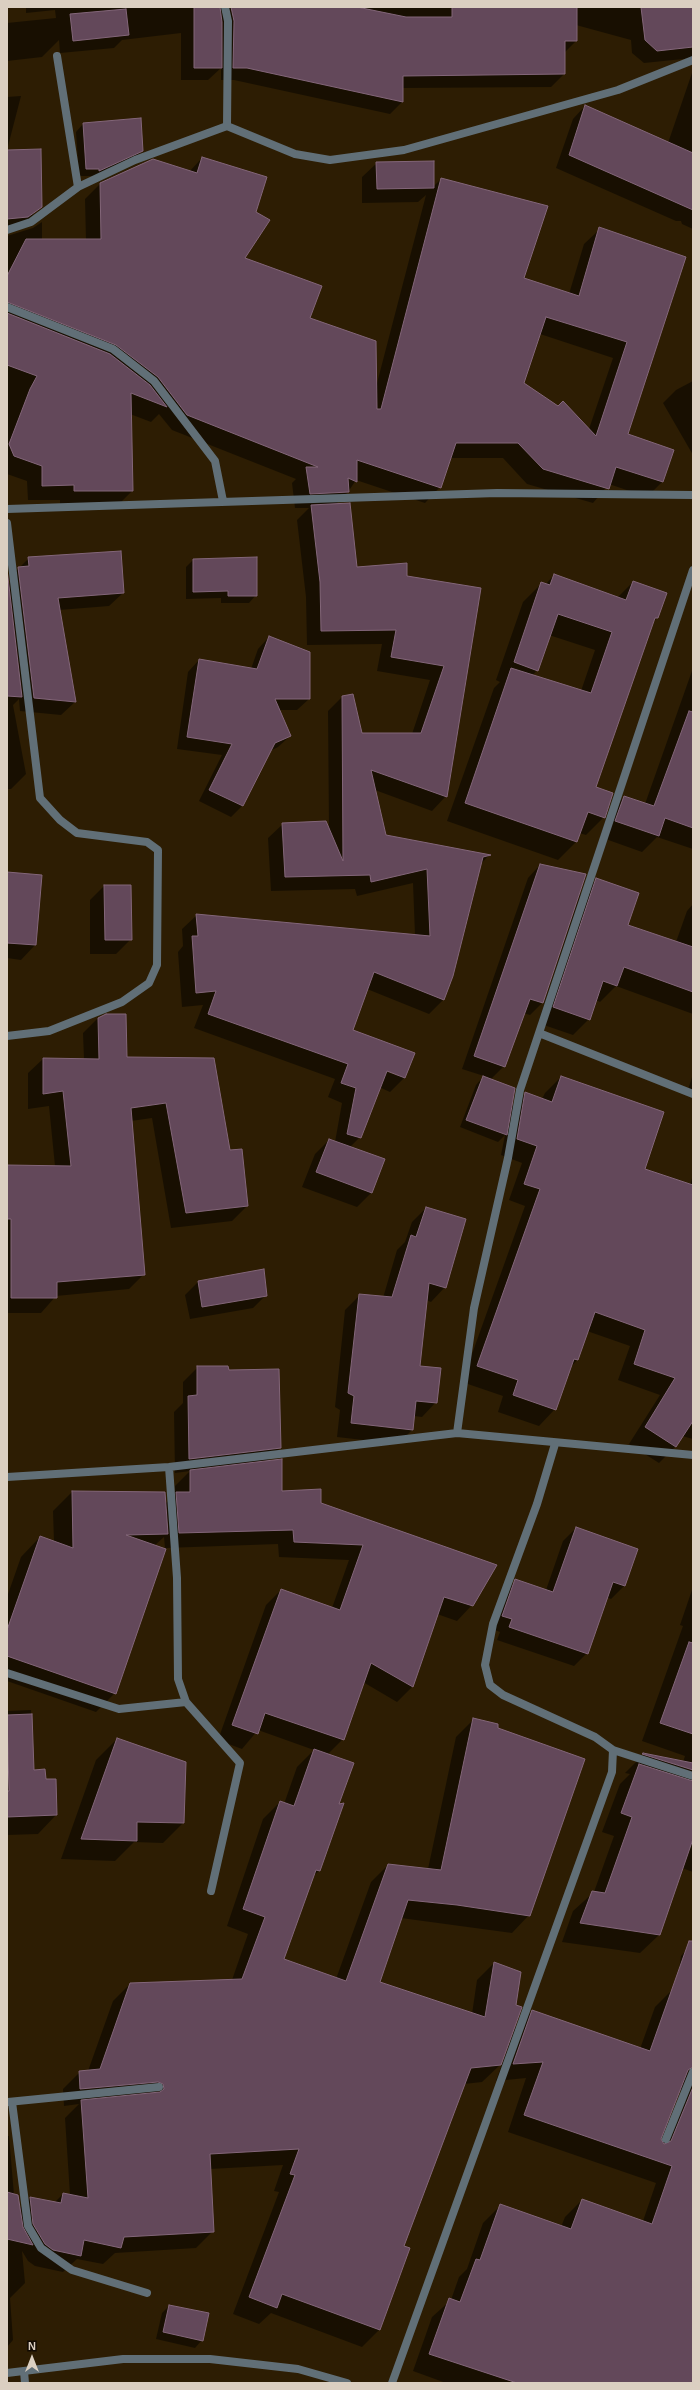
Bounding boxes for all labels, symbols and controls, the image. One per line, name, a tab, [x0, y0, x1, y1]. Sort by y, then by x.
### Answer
north arrow	[12, 2338, 52, 2378]
text: N	[28, 2340, 36, 2352]

